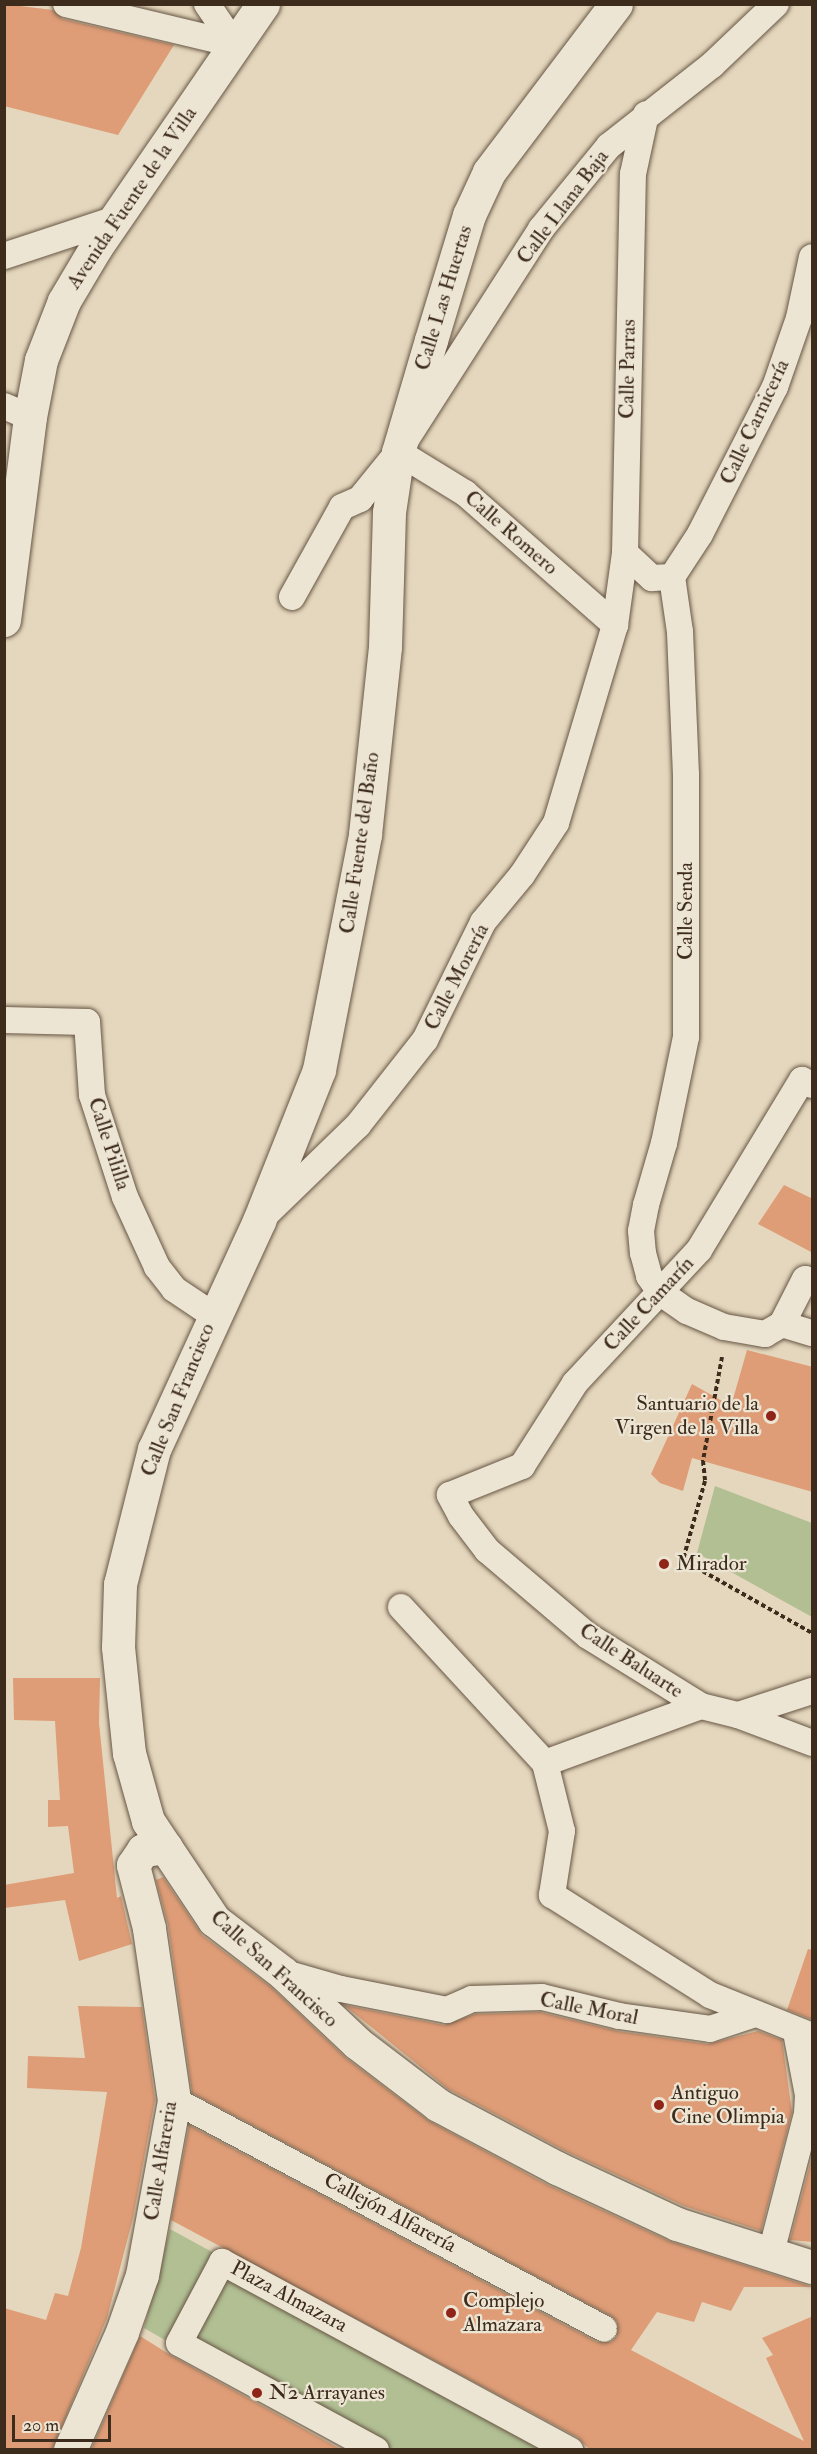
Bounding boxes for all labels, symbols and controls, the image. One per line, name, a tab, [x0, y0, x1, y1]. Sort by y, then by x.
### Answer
street label: Avenida Fuente de la Villa	[61, 102, 203, 294]
street label: Calle Llana Baja	[512, 145, 614, 269]
street label: Calle Las Huertas	[410, 222, 478, 374]
street label: Calle Parras	[615, 319, 641, 419]
street label: Calle Carnicería	[715, 355, 795, 489]
street label: Calle Romero	[459, 486, 563, 580]
street label: Calle Fuente del Baño	[335, 751, 385, 935]
street label: Calle Senda	[673, 862, 699, 960]
street label: Calle Morería	[419, 919, 495, 1035]
street label: Calle Pililla	[82, 1094, 136, 1194]
street label: Calle Camarín	[599, 1251, 699, 1357]
street label: Calle San Francisco	[136, 1320, 220, 1480]
place label: Santuario de la Virgen de la Villa	[615, 1391, 759, 1441]
marker: Santuario de la Virgen de la Villa	[764, 1409, 778, 1423]
place label: Mirador	[676, 1551, 747, 1577]
marker: Mirador	[657, 1557, 671, 1571]
street label: Calle Baluarte	[574, 1618, 688, 1704]
street label: Calle San Francisco	[205, 1905, 343, 2033]
street label: Calle Moral	[538, 1987, 640, 2031]
place label: Antiguo Cine Olimpia	[671, 2080, 785, 2130]
marker: Antiguo Cine Olimpia	[652, 2098, 666, 2112]
street label: Calle Alfareria	[139, 2099, 183, 2223]
street label: Callejón Alfarería	[319, 2168, 461, 2258]
street label: Plaza Almazara	[226, 2256, 352, 2338]
place label: Complejo Almazara	[463, 2288, 544, 2338]
marker: Complejo Almazara	[444, 2306, 458, 2320]
place label: N2 Arrayanes	[269, 2380, 385, 2406]
marker: N2 Arrayanes	[250, 2386, 264, 2400]
scale bar	[15, 2403, 114, 2441]
text: 20 m	[23, 2414, 59, 2437]

